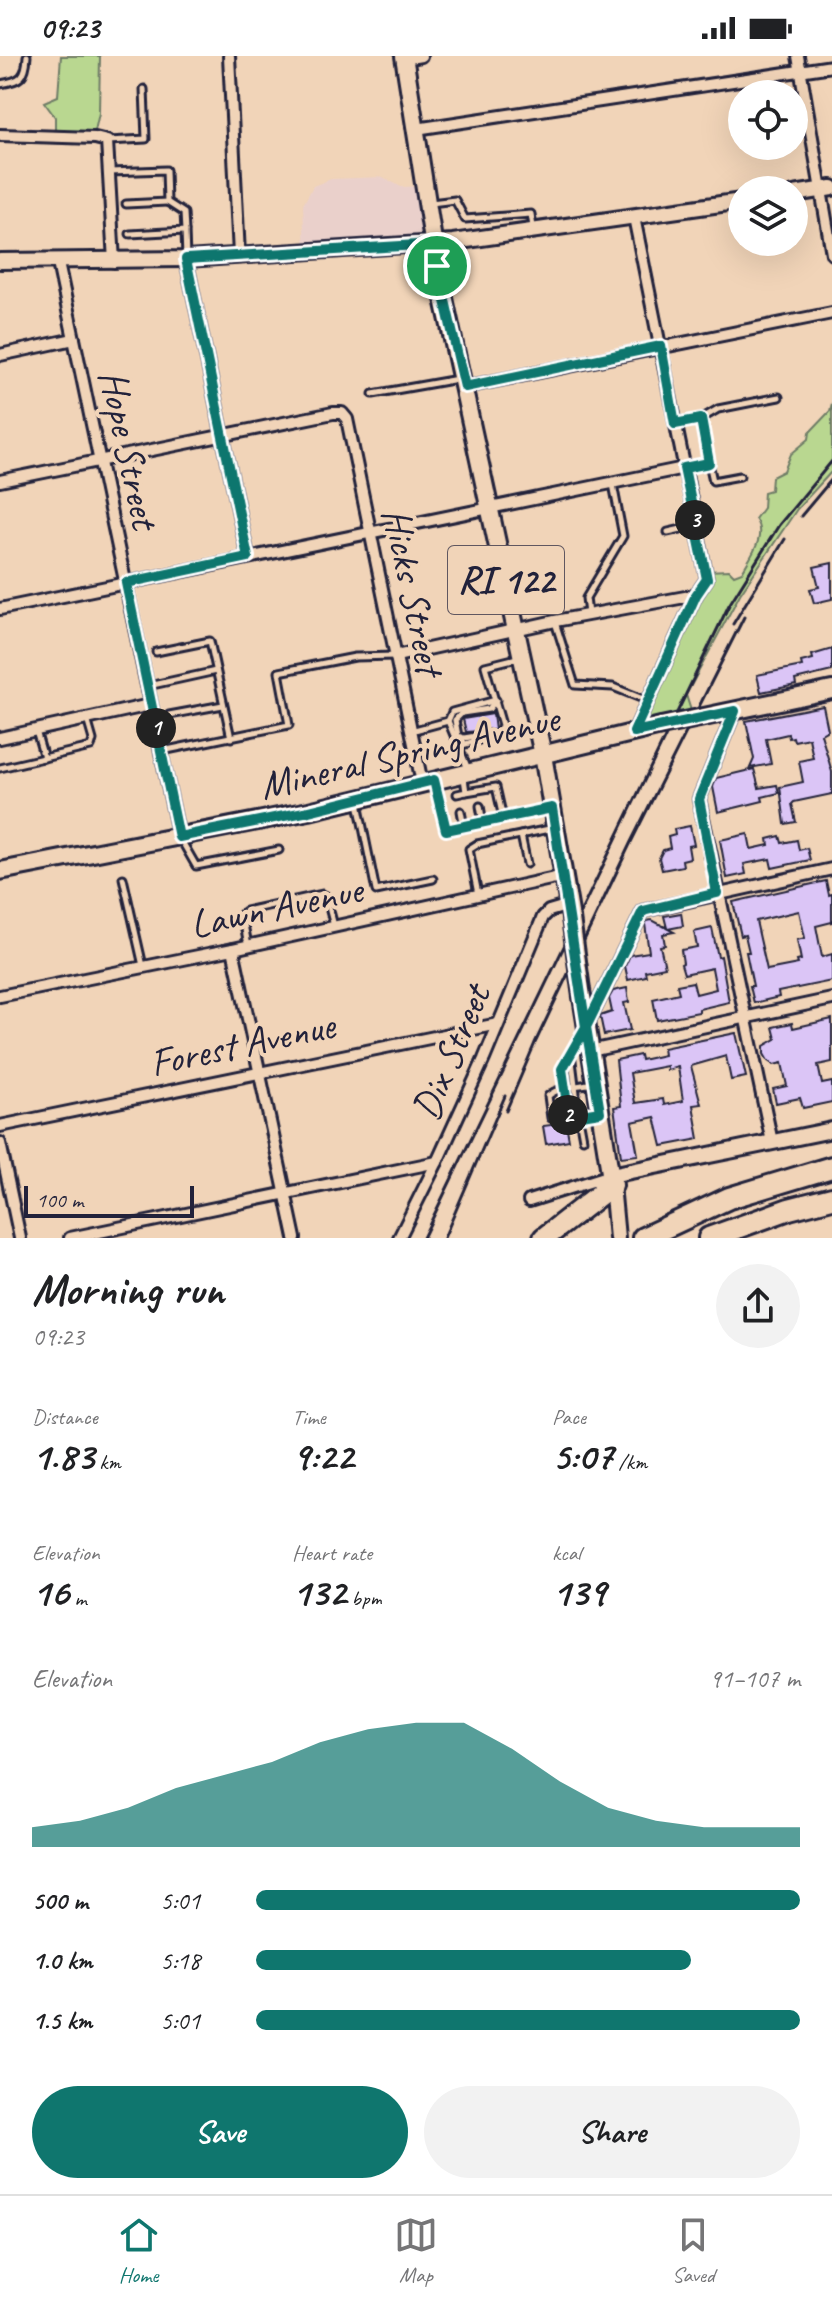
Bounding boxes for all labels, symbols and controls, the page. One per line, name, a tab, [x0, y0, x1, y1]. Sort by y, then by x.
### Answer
text: 09:23	[40, 9, 100, 47]
map controls	[728, 80, 808, 256]
button: locate	[728, 80, 808, 160]
button: layers	[728, 176, 808, 256]
pin	[403, 232, 471, 300]
icon: arrive	[415, 244, 459, 288]
street label: Hope Street	[88, 365, 171, 537]
pin: 3	[675, 500, 715, 540]
street label: Hicks Street	[371, 503, 456, 685]
text: 3	[690, 506, 700, 534]
road number: RI 122	[448, 546, 564, 614]
street label: Mineral Spring Avenue	[255, 693, 567, 811]
pin: 1	[136, 708, 176, 748]
text: 1	[151, 714, 161, 742]
street label: Lawn Avenue	[186, 864, 370, 950]
street label: Dix Street	[400, 974, 503, 1127]
street label: Forest Avenue	[145, 999, 342, 1088]
pin: 2	[548, 1095, 588, 1135]
text: 2	[563, 1101, 573, 1129]
scale bar	[24, 1182, 194, 1218]
text: 100 m	[36, 1186, 83, 1214]
text: Morning run	[32, 1262, 224, 1317]
button: share	[716, 1264, 800, 1348]
text: 09:23	[32, 1320, 84, 1353]
text: Distance	[32, 1403, 98, 1431]
text: Time	[292, 1403, 326, 1431]
text: Pace	[552, 1403, 586, 1431]
text: 1.83	[32, 1431, 94, 1481]
text: 9:22	[292, 1431, 353, 1481]
text: 5:07	[552, 1431, 613, 1481]
text: km	[94, 1448, 121, 1476]
text: /km	[613, 1448, 647, 1476]
text: Elevation	[32, 1539, 100, 1567]
text: Heart rate	[292, 1539, 372, 1567]
text: kcal	[552, 1539, 581, 1567]
text: 16	[32, 1567, 69, 1617]
text: 132	[292, 1567, 346, 1617]
text: 139	[552, 1567, 606, 1617]
text: m	[69, 1584, 87, 1612]
text: bpm	[346, 1584, 382, 1612]
text: Elevation	[32, 1662, 112, 1695]
text: 91–107 m	[709, 1662, 800, 1695]
text: 500 m	[32, 1884, 88, 1917]
text: 5:01	[160, 1884, 200, 1917]
text: 1.0 km	[32, 1944, 92, 1977]
text: 5:18	[160, 1944, 200, 1977]
text: 1.5 km	[32, 2004, 92, 2037]
text: 5:01	[160, 2004, 200, 2037]
button: Save	[32, 2086, 408, 2178]
button: Share	[424, 2086, 800, 2178]
tab: Home	[117, 2213, 161, 2289]
tab: Map	[394, 2213, 438, 2289]
tab: Saved	[671, 2213, 715, 2289]

